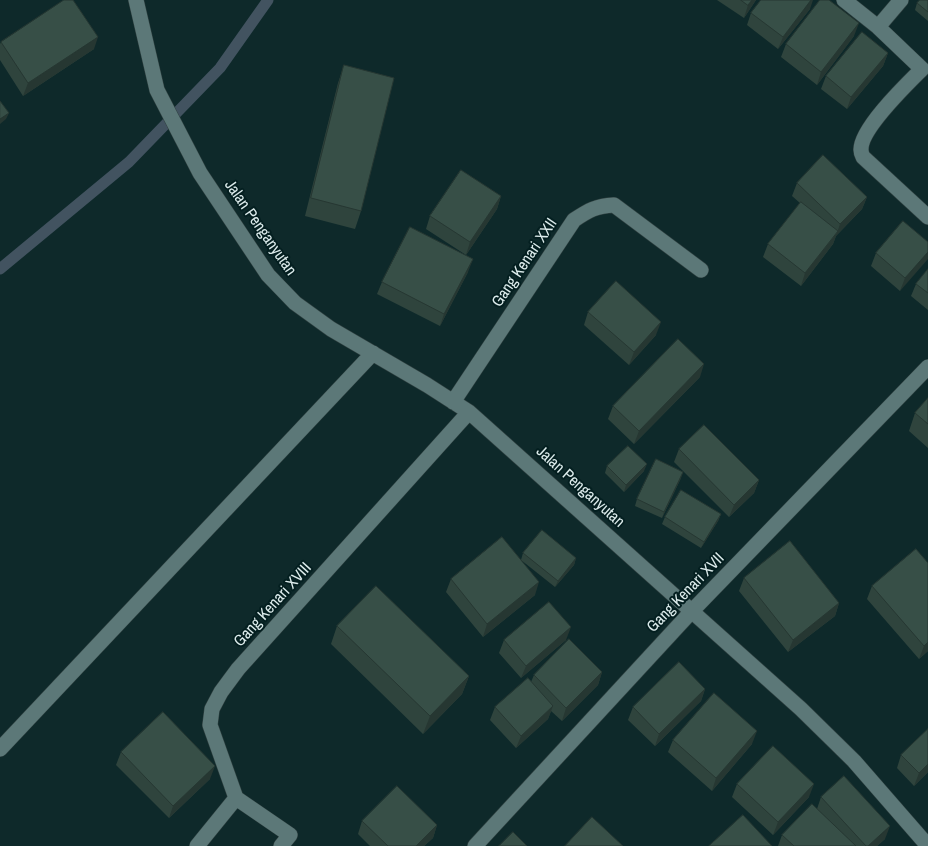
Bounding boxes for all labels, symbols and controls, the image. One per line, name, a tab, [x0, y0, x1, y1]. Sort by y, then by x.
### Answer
street label: Jalan Penganyutan	[220, 176, 300, 280]
street label: Gang Kenari XXII	[488, 215, 562, 311]
street label: Jalan Penganyutan	[532, 442, 628, 532]
street label: Gang Kenari XVII	[643, 549, 729, 637]
street label: Gang Kenari XVIII	[230, 559, 316, 651]

